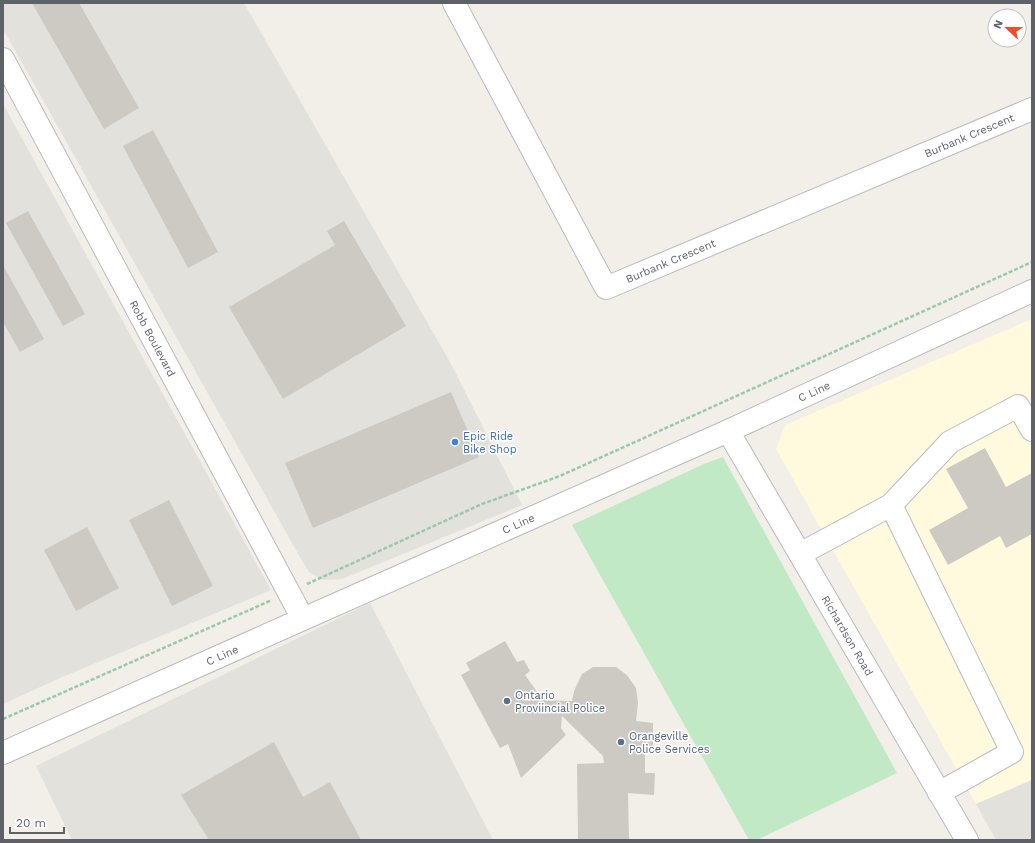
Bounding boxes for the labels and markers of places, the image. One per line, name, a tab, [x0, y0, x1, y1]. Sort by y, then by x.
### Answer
place label: Epic Ride Bike Shop	[463, 430, 517, 456]
marker: Epic Ride Bike Shop	[450, 437, 460, 447]
place label: Ontario Proviincial Police	[515, 689, 605, 715]
marker: Ontario Proviincial Police	[502, 696, 512, 706]
place label: Orangeville Police Services	[629, 730, 710, 756]
marker: Orangeville Police Services	[616, 737, 626, 747]

